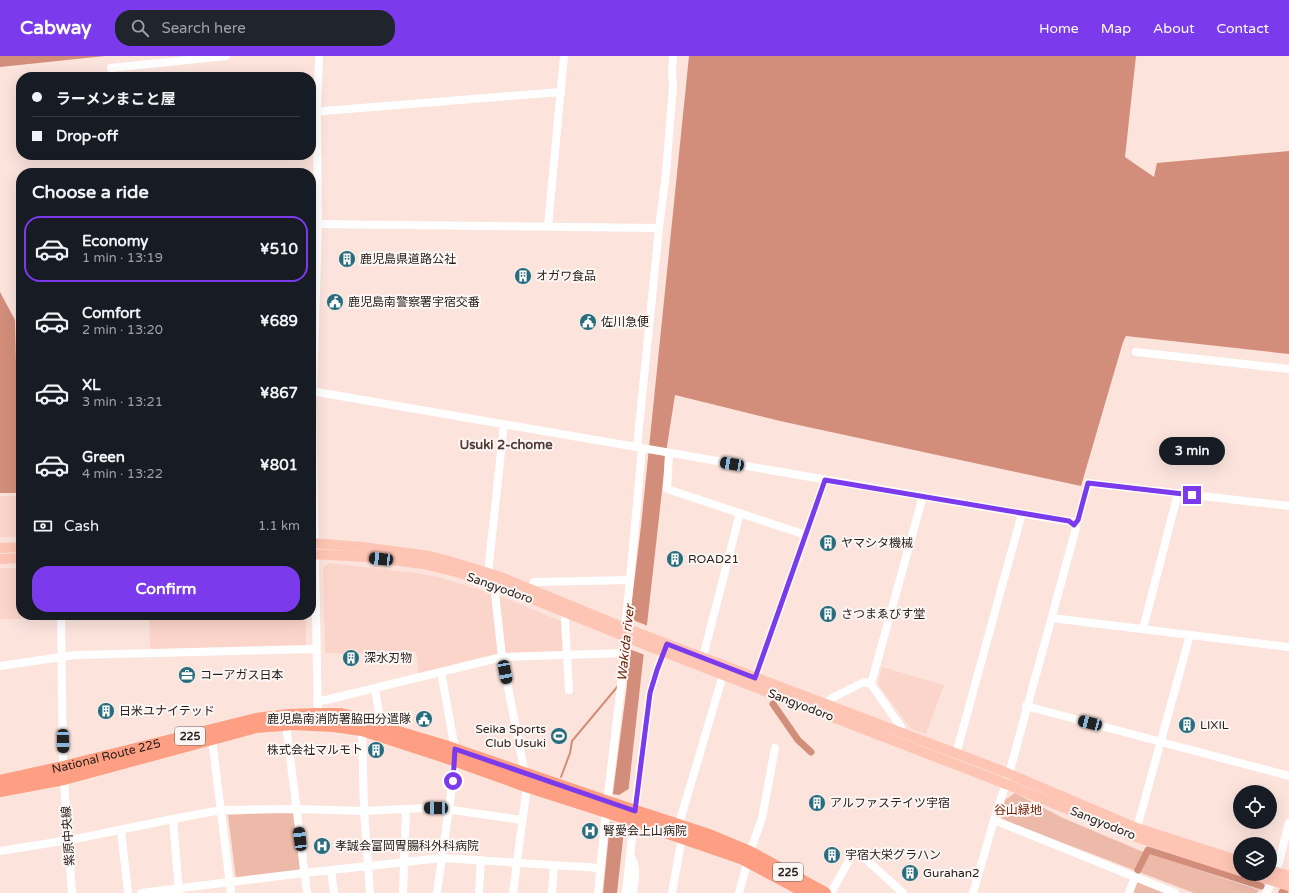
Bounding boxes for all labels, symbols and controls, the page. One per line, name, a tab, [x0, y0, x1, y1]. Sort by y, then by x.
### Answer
search box	[115, 10, 395, 46]
text: Cabway	[20, 17, 91, 39]
icon: search	[129, 17, 151, 39]
text: Search here	[161, 19, 246, 37]
text: Home	[1039, 20, 1079, 37]
text: Map	[1101, 20, 1131, 37]
text: About	[1153, 20, 1195, 37]
text: Contact	[1217, 20, 1269, 37]
text: ラーメンまこと屋	[56, 90, 175, 108]
text: Drop-off	[56, 127, 118, 145]
text: Choose a ride	[32, 181, 149, 203]
icon: car	[34, 231, 70, 267]
text: Economy	[82, 232, 148, 250]
text: ¥510	[260, 240, 298, 258]
building icon: 鹿児島県道路公社	[337, 249, 357, 269]
text: 1 min · 13:19	[82, 250, 163, 266]
place label: 鹿児島県道路公社	[360, 252, 456, 266]
building icon: オガワ食品	[513, 266, 533, 286]
place label: オガワ食品	[536, 269, 596, 283]
public building icon: 鹿児島南警察署宇宿交番	[325, 292, 345, 312]
place label: 鹿児島南警察署宇宿交番	[348, 295, 480, 309]
icon: car	[34, 303, 70, 339]
text: Comfort	[82, 304, 141, 322]
text: ¥689	[260, 312, 298, 330]
public building icon: 佐川急便	[578, 312, 598, 332]
place label: 佐川急便	[601, 315, 649, 329]
text: 2 min · 13:20	[82, 322, 163, 338]
icon: car	[34, 375, 70, 411]
text: XL	[82, 376, 101, 394]
text: ¥867	[260, 384, 298, 402]
text: 3 min · 13:21	[82, 394, 163, 410]
district label: Usuki 2-chome	[459, 437, 553, 453]
callout: 3 min	[1159, 437, 1225, 465]
text: 3 min	[1175, 443, 1209, 459]
icon: car	[34, 447, 70, 483]
text: Green	[82, 448, 125, 466]
text: ¥801	[260, 456, 298, 474]
car	[719, 456, 745, 472]
text: 4 min · 13:22	[82, 466, 163, 482]
route end	[1183, 486, 1201, 504]
icon: cash	[32, 515, 54, 537]
text: Cash	[64, 517, 99, 535]
text: 1.1 km	[258, 518, 300, 534]
building icon: ヤマシタ機械	[818, 533, 838, 553]
place label: ヤマシタ機械	[841, 536, 913, 550]
building icon: ROAD21	[665, 549, 685, 569]
car	[368, 552, 394, 566]
place label: ROAD21	[688, 552, 739, 566]
button: Confirm	[32, 566, 300, 612]
street label: Sangyodoro	[465, 570, 535, 606]
water label: Wakida river	[614, 602, 638, 682]
building icon: さつまゑびす堂	[818, 604, 838, 624]
place label: さつまゑびす堂	[841, 607, 925, 621]
building icon: 深水刃物	[341, 648, 361, 668]
place label: 深水刃物	[364, 651, 412, 665]
car	[497, 659, 513, 685]
office icon: コーアガス日本	[177, 665, 197, 685]
place label: コーアガス日本	[200, 668, 284, 682]
street label: Sangyodoro	[766, 686, 836, 724]
building icon: 日米ユナイテッド	[96, 701, 116, 721]
place label: 日米ユナイテッド	[119, 704, 215, 718]
public building icon: 鹿児島南消防署脇田分遣隊	[414, 709, 434, 729]
place label: 鹿児島南消防署脇田分遣隊	[267, 712, 411, 726]
car	[1077, 714, 1103, 732]
building icon: LIXIL	[1177, 715, 1197, 735]
place label: LIXIL	[1200, 718, 1229, 732]
place label: Seika Sports Club Usuki	[475, 722, 546, 750]
sports icon: Seika Sports Club Usuki	[549, 726, 569, 746]
road number: 225	[175, 727, 205, 745]
car	[57, 729, 69, 753]
street label: National Route 225	[50, 736, 162, 776]
building icon: 株式会社マルモト	[366, 740, 386, 760]
place label: 株式会社マルモト	[267, 743, 363, 757]
route start	[444, 772, 462, 790]
map controls	[1233, 785, 1277, 881]
button: locate	[1233, 785, 1277, 829]
building icon: アルファステイツ宇宿	[807, 793, 827, 813]
place label: アルファステイツ宇宿	[830, 796, 950, 810]
car	[424, 802, 448, 814]
park label: 谷山緑地	[994, 803, 1042, 817]
street label: Sangyodoro	[1068, 804, 1138, 842]
street label: 紫原中央線	[59, 806, 77, 866]
hospital icon: 腎愛会上山病院	[580, 821, 600, 841]
place label: 腎愛会上山病院	[603, 824, 687, 838]
car	[293, 826, 307, 852]
hospital icon: 孝誠会富岡胃腸科外科病院	[312, 836, 332, 856]
button: layers	[1233, 837, 1277, 881]
place label: 孝誠会富岡胃腸科外科病院	[335, 839, 479, 853]
building icon: 宇宿大栄グラハン	[822, 845, 842, 865]
place label: 宇宿大栄グラハン	[845, 848, 941, 862]
road number: 225	[773, 863, 803, 881]
building icon: Gurahan2	[900, 863, 920, 883]
place label: Gurahan2	[923, 866, 980, 880]

